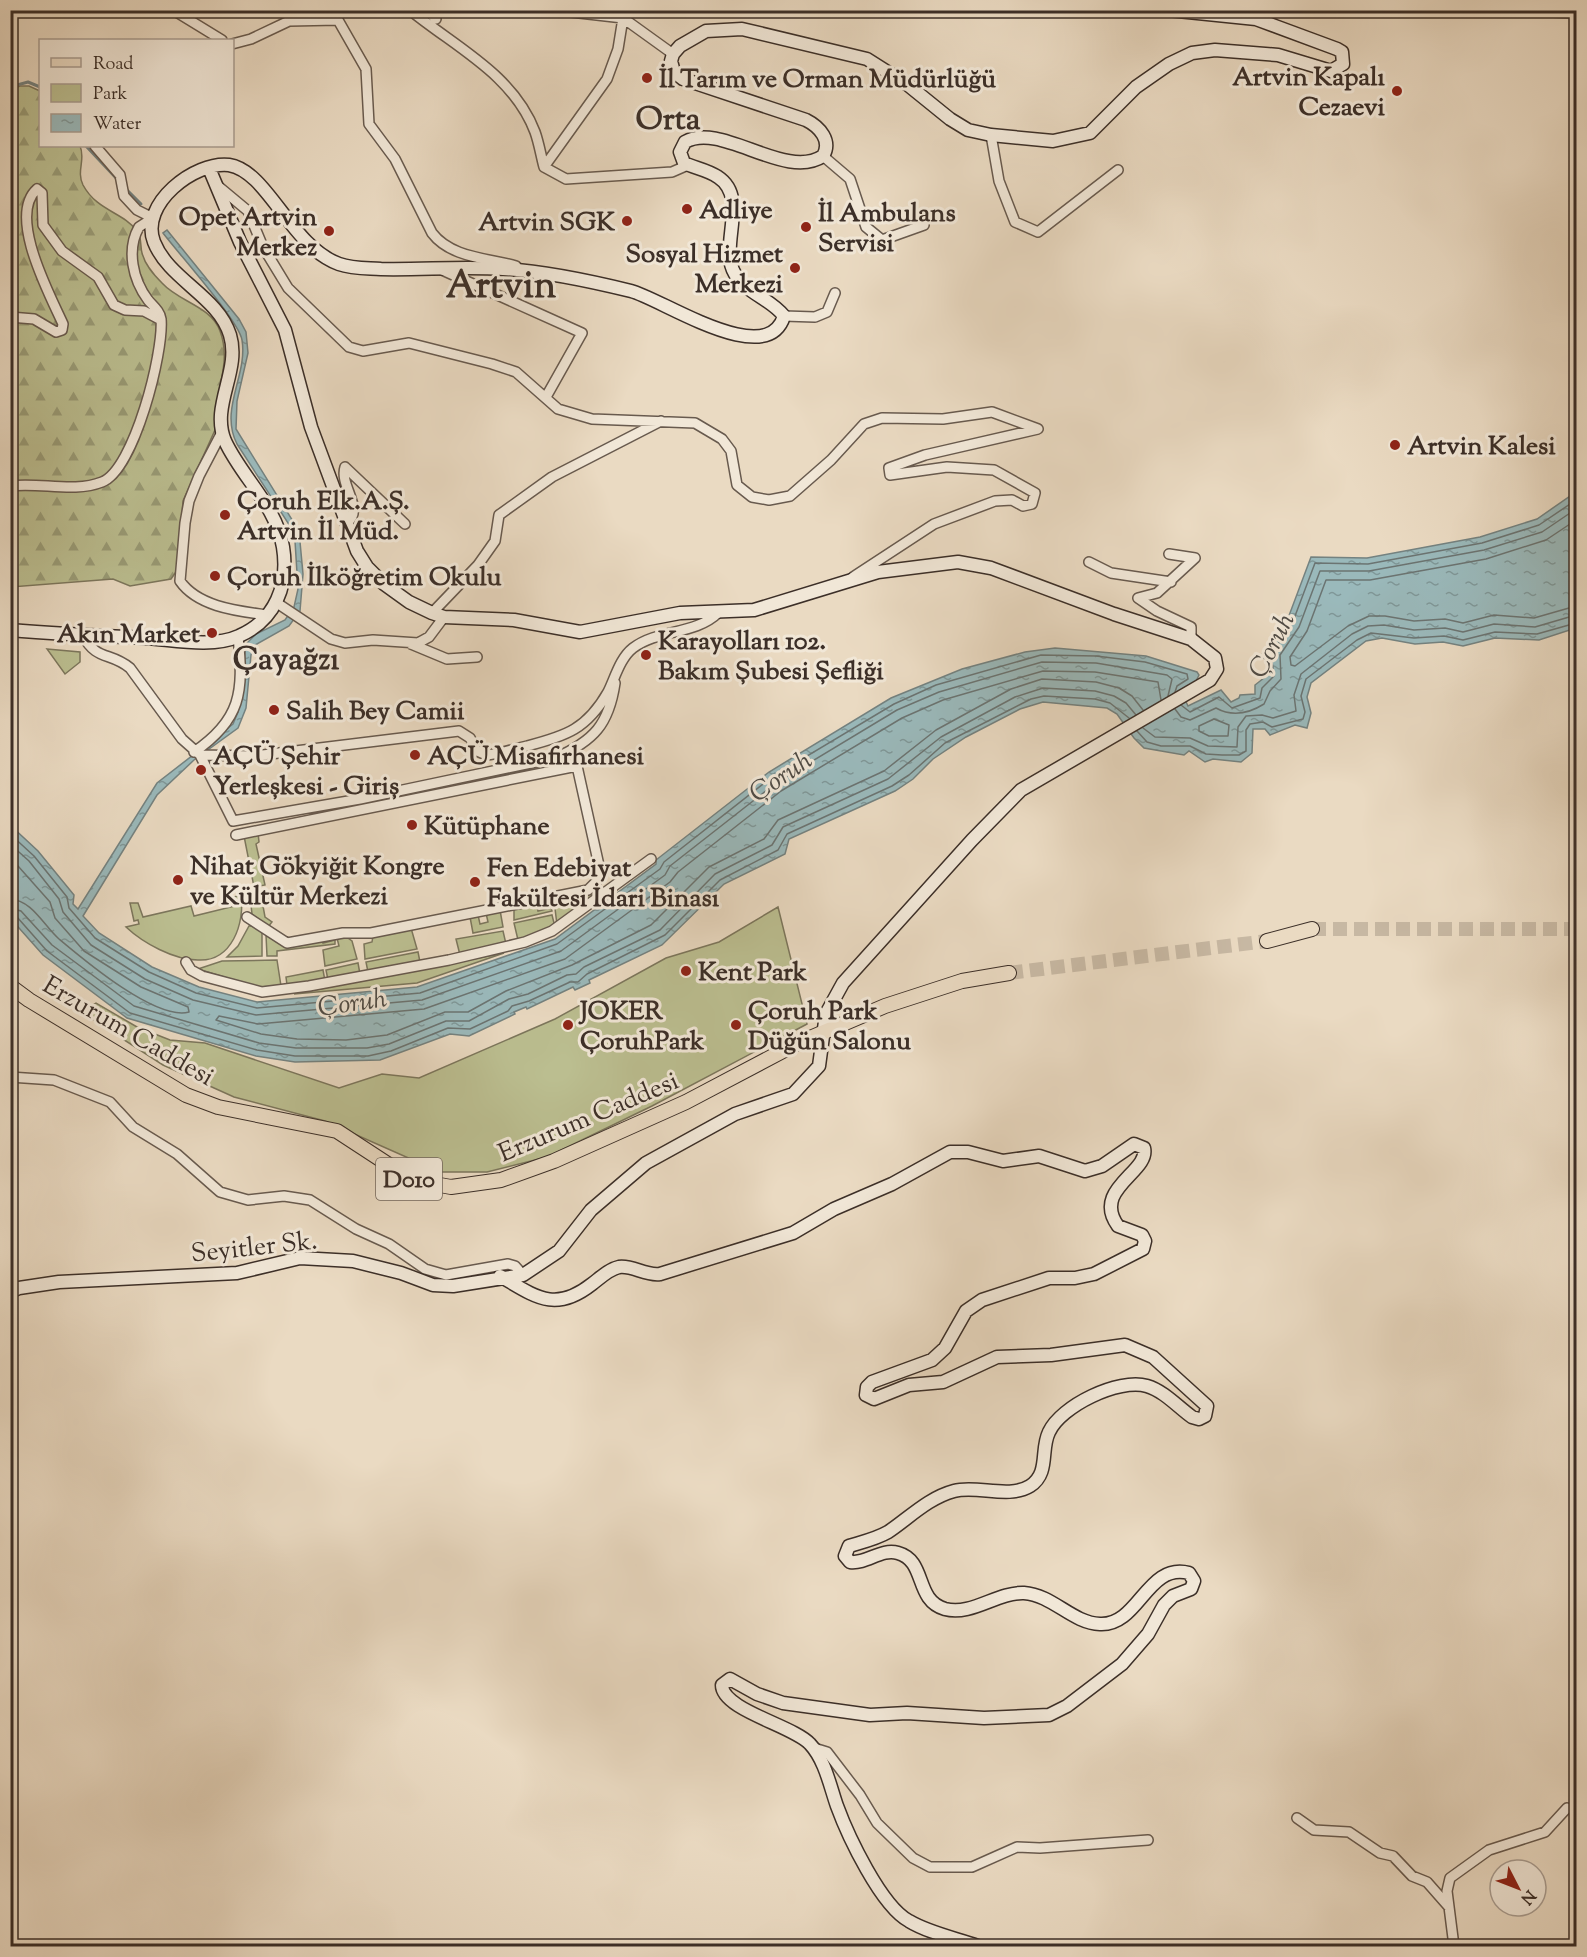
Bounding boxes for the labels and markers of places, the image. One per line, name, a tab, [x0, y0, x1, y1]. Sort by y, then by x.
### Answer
place label: Artvin Kapalı Cezaevi	[1232, 60, 1386, 127]
place label: İl Tarım ve Orman Müdürlüğü	[659, 62, 996, 99]
marker: İl Tarım ve Orman Müdürlüğü	[640, 71, 654, 85]
marker: Artvin Kapalı Cezaevi	[1390, 84, 1404, 98]
place label: Adliye	[699, 193, 773, 230]
place label: İl Ambulans Servisi	[818, 196, 956, 263]
place label: Opet Artvin Merkez	[178, 200, 318, 267]
marker: Adliye	[680, 202, 694, 216]
place label: Artvin SGK	[478, 205, 615, 242]
marker: Artvin SGK	[620, 214, 634, 228]
marker: İl Ambulans Servisi	[799, 220, 813, 234]
marker: Opet Artvin Merkez	[322, 224, 336, 238]
place label: Sosyal Hizmet Merkezi	[625, 237, 784, 304]
marker: Sosyal Hizmet Merkezi	[788, 261, 802, 275]
place label: Artvin Kalesi	[1407, 429, 1556, 466]
marker: Artvin Kalesi	[1388, 438, 1402, 452]
place label: Çoruh Elk.A.Ş. Artvin İl Müd.	[237, 484, 410, 551]
marker: Çoruh Elk.A.Ş. Artvin İl Müd.	[218, 508, 232, 522]
place label: Çoruh İlköğretim Okulu	[227, 560, 501, 597]
marker: Çoruh İlköğretim Okulu	[208, 569, 222, 583]
place label: Akın Market	[57, 617, 200, 654]
place label: Karayolları 102. Bakım Şubesi Şefliği	[658, 624, 884, 691]
marker: Akın Market	[205, 626, 219, 640]
marker: Karayolları 102. Bakım Şubesi Şefliği	[639, 648, 653, 662]
place label: Salih Bey Camii	[286, 694, 465, 731]
marker: Salih Bey Camii	[267, 703, 281, 717]
place label: AÇÜ Şehir Yerleşkesi - Giriş	[213, 739, 399, 806]
place label: AÇÜ Misafirhanesi	[427, 739, 644, 776]
marker: AÇÜ Misafirhanesi	[408, 748, 422, 762]
marker: AÇÜ Şehir Yerleşkesi - Giriş	[194, 763, 208, 777]
place label: Kütüphane	[424, 809, 550, 846]
marker: Kütüphane	[405, 818, 419, 832]
place label: Nihat Gökyiğit Kongre ve Kültür Merkezi	[190, 849, 445, 916]
place label: Fen Edebiyat Fakültesi İdari Binası	[487, 851, 720, 918]
marker: Nihat Gökyiğit Kongre ve Kültür Merkezi	[171, 873, 185, 887]
marker: Fen Edebiyat Fakültesi İdari Binası	[468, 875, 482, 889]
place label: Kent Park	[698, 955, 808, 992]
marker: Kent Park	[679, 964, 693, 978]
place label: JOKER ÇoruhPark	[578, 994, 705, 1061]
place label: Çoruh Park Düğün Salonu	[748, 994, 911, 1061]
marker: JOKER ÇoruhPark	[561, 1018, 575, 1032]
marker: Çoruh Park Düğün Salonu	[729, 1018, 743, 1032]

